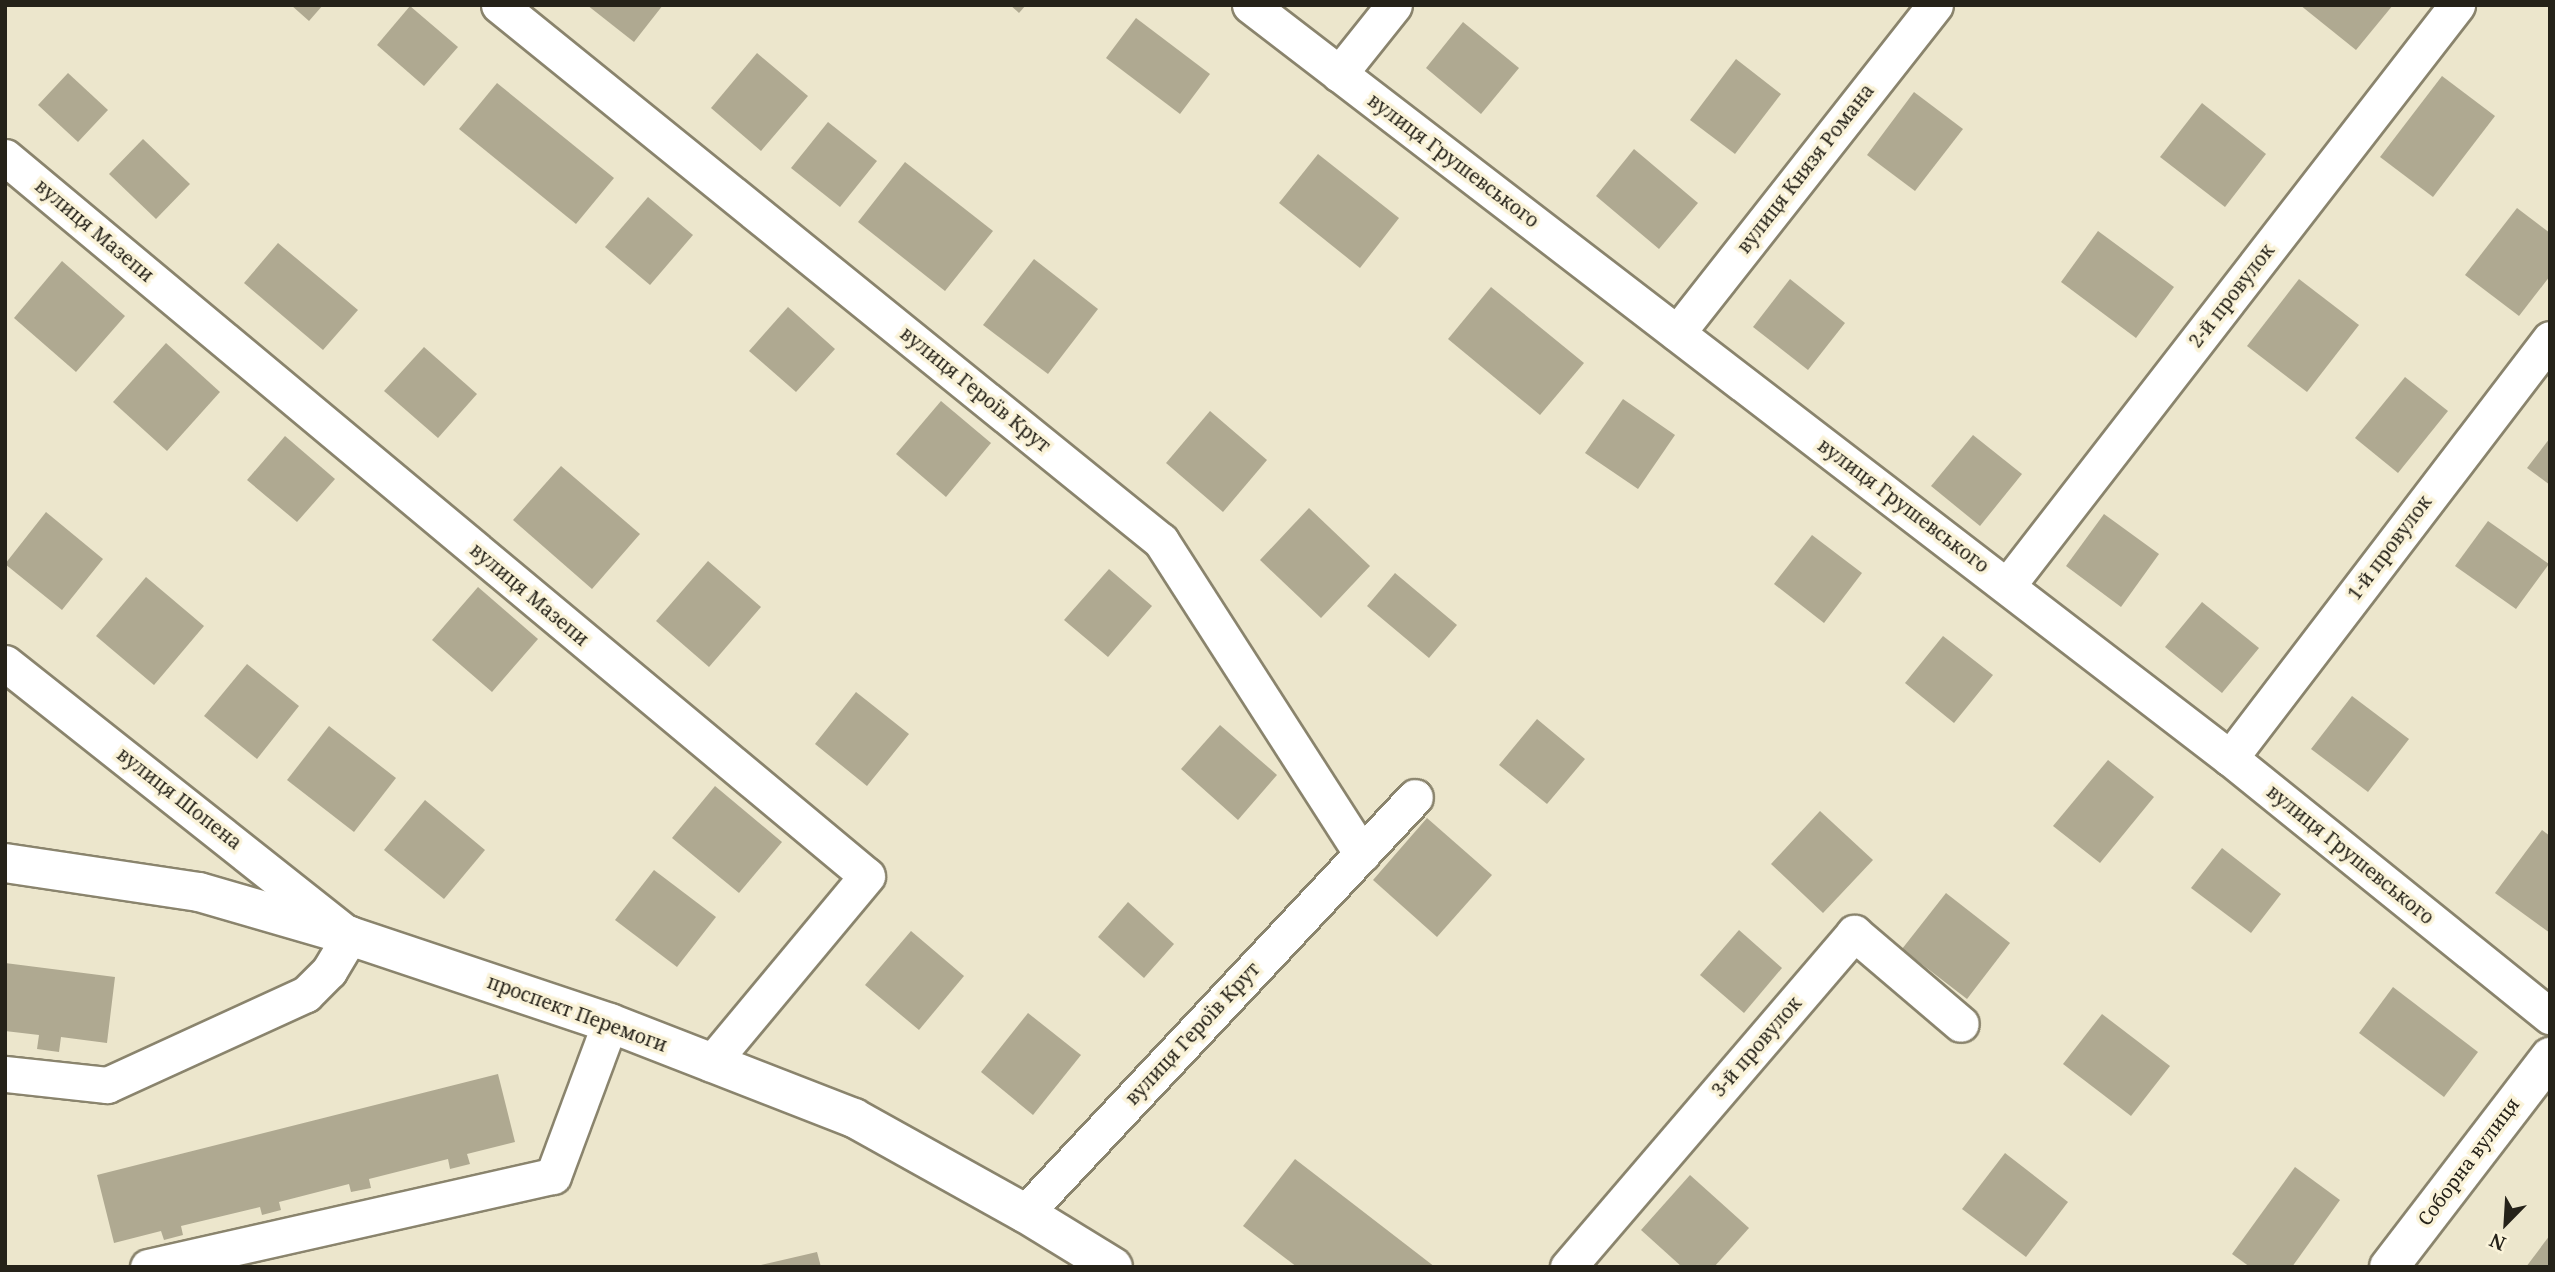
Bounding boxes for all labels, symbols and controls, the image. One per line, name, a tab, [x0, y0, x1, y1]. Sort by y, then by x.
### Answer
street label: вулиця Князя Романа	[1733, 80, 1879, 258]
street label: вулиця Грушевського	[1363, 89, 1543, 233]
street label: вулиця Мазепи	[30, 175, 158, 287]
street label: 2-й провулок	[2185, 240, 2279, 352]
street label: вулиця Героїв Крут	[895, 322, 1055, 458]
street label: вулиця Грушевського	[1813, 434, 1993, 578]
street label: 1-й провулок	[2343, 491, 2437, 605]
street label: вулиця Мазепи	[465, 539, 593, 651]
street label: вулиця Шопена	[112, 743, 246, 855]
street label: вулиця Грушевського	[2262, 781, 2438, 929]
street label: вулиця Героїв Крут	[1121, 958, 1265, 1110]
street label: проспект Перемоги	[484, 971, 670, 1057]
street label: 3-й провулок	[1707, 992, 1807, 1102]
street label: Соборна вулиця	[2413, 1093, 2525, 1231]
north arrow	[2471, 1188, 2541, 1258]
text: N	[2485, 1227, 2510, 1257]

